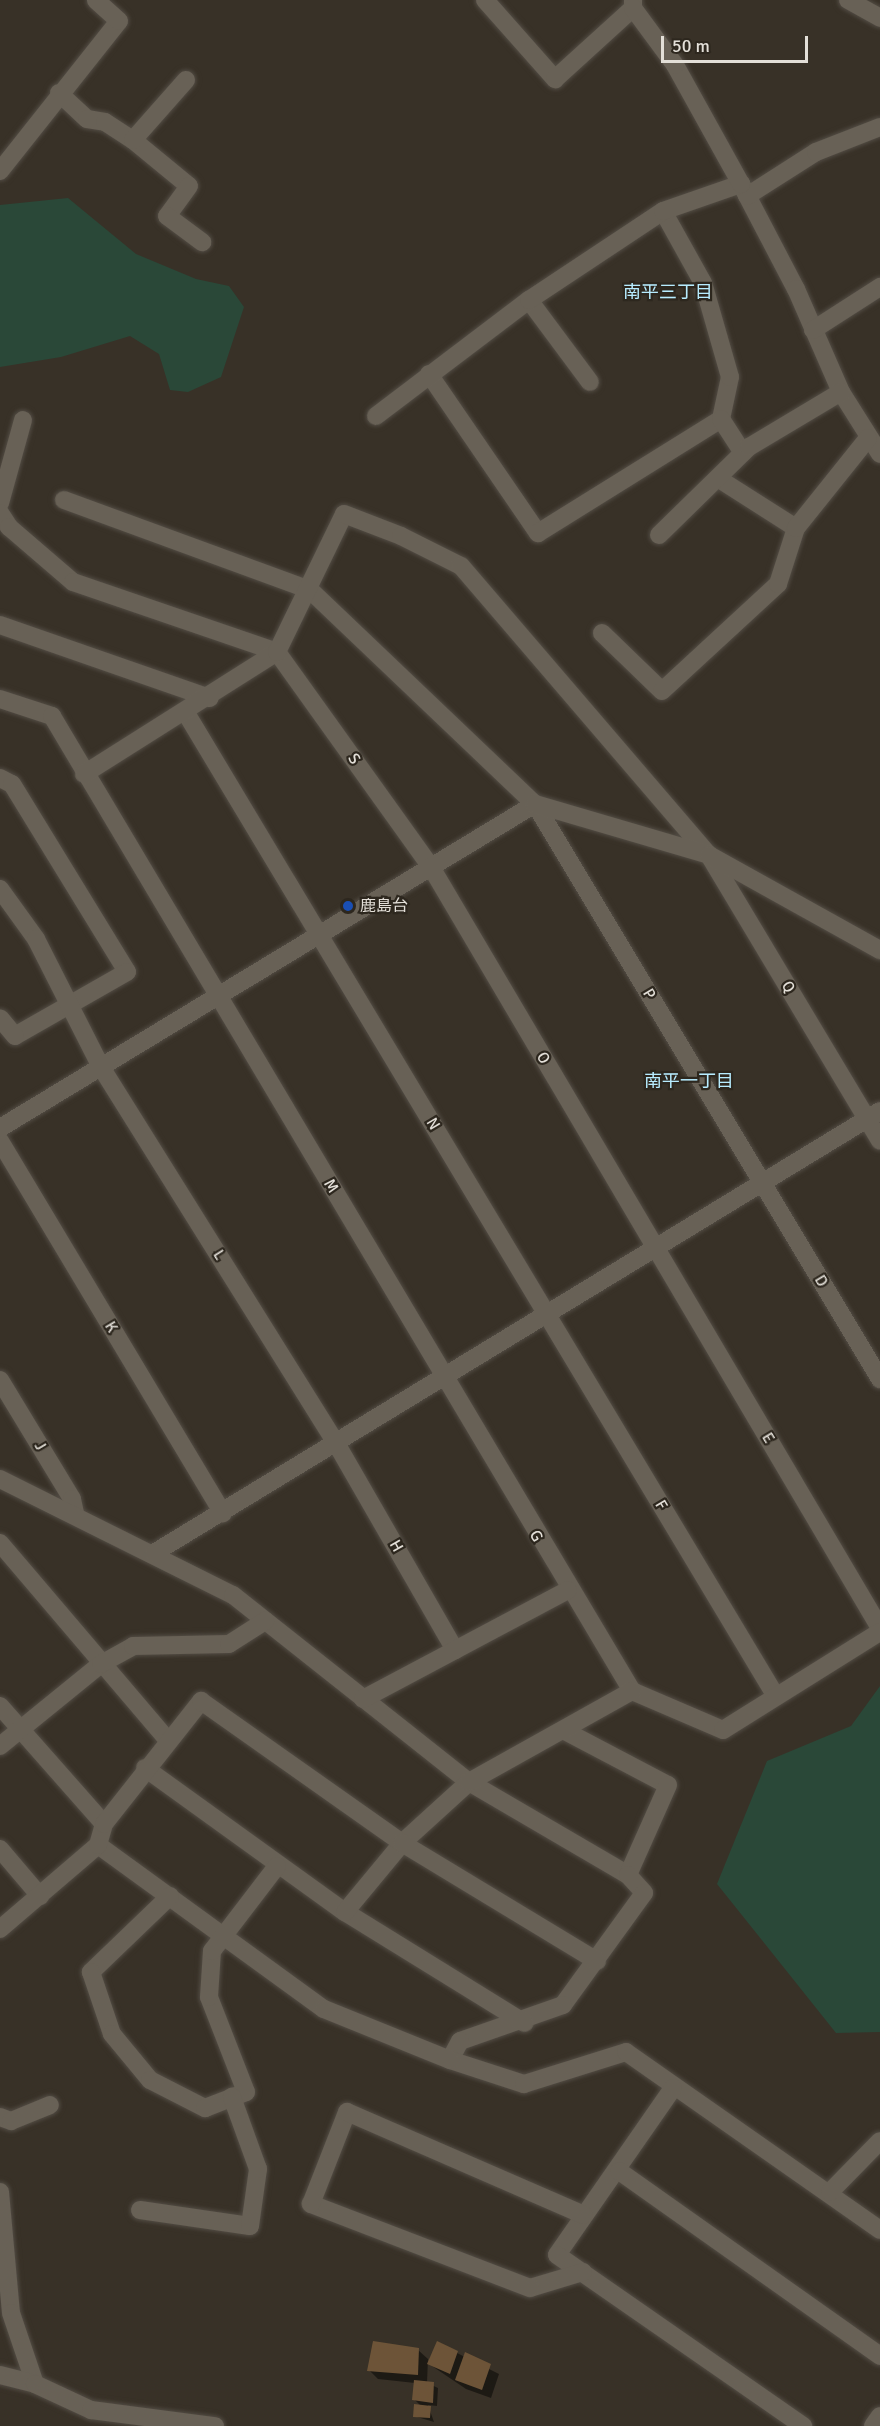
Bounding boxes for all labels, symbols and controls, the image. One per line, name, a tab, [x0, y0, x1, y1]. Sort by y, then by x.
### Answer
scale bar	[664, 24, 811, 62]
text: 50 m	[672, 35, 710, 57]
district label: 南平三丁目	[623, 281, 713, 303]
street label: S	[344, 750, 364, 768]
place label: 鹿島台	[360, 896, 408, 916]
marker: 鹿島台	[341, 899, 355, 913]
street label: Q	[777, 978, 799, 996]
street label: P	[638, 985, 660, 1003]
street label: O	[532, 1049, 554, 1067]
district label: 南平一丁目	[644, 1070, 734, 1092]
street label: N	[422, 1114, 444, 1134]
street label: M	[319, 1176, 343, 1196]
street label: L	[209, 1246, 229, 1264]
street label: D	[810, 1272, 832, 1290]
street label: K	[100, 1318, 122, 1336]
street label: E	[757, 1429, 779, 1447]
street label: J	[30, 1438, 50, 1454]
street label: F	[651, 1496, 671, 1514]
street label: G	[525, 1527, 547, 1545]
street label: H	[385, 1537, 407, 1555]

